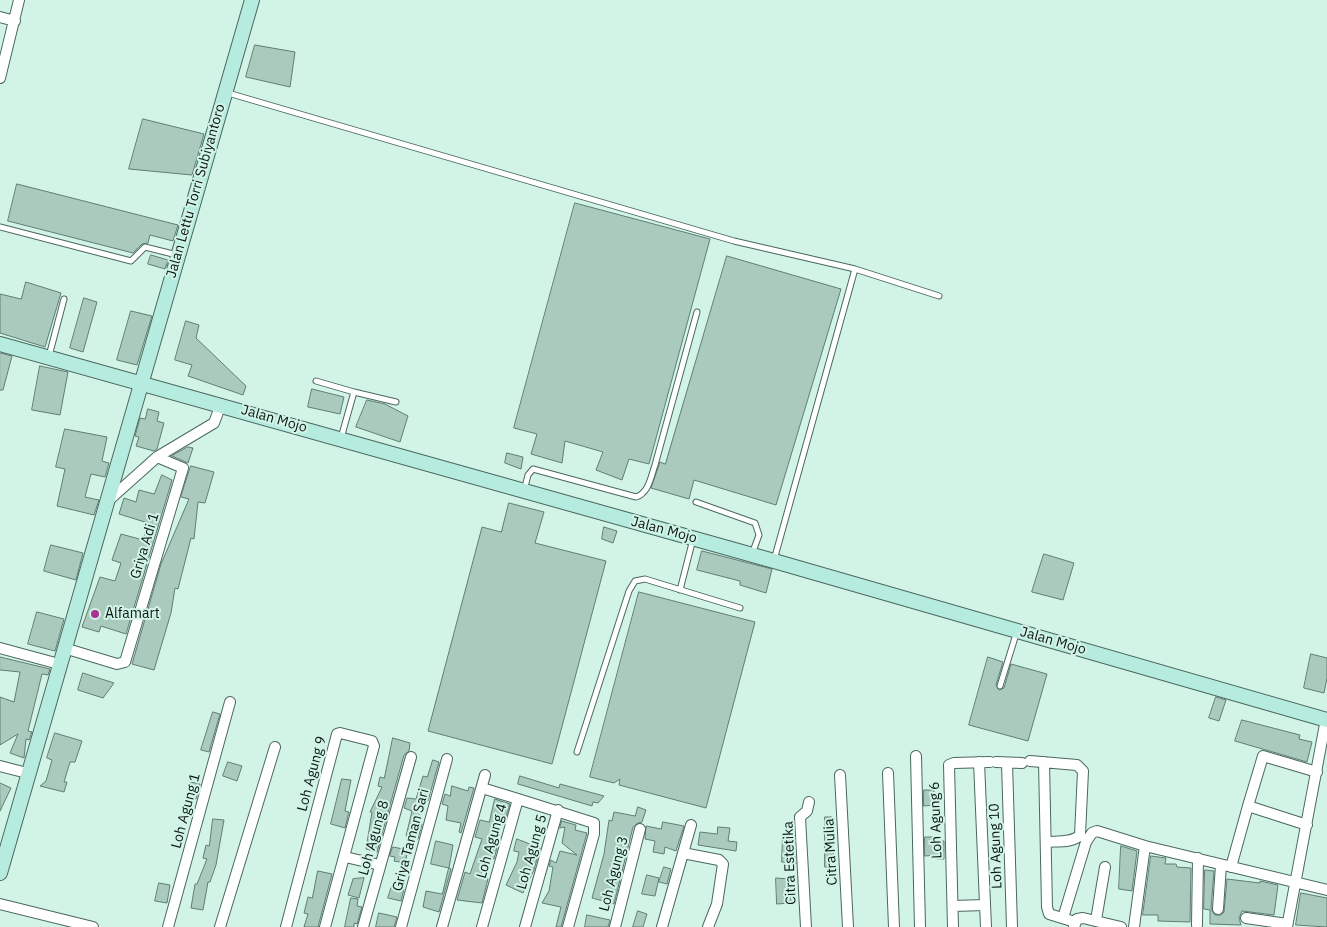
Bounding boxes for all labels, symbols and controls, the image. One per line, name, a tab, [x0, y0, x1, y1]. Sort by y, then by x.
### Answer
street label: Jalan Lettu Torri Subiyantoro	[163, 102, 229, 280]
street label: Jalan Mojo	[239, 402, 309, 436]
street label: Griya Adi 1	[127, 511, 163, 581]
street label: Jalan Mojo	[629, 513, 699, 547]
place label: Alfamart	[105, 606, 160, 622]
marker: Alfamart	[89, 608, 101, 620]
street label: Jalan Mojo	[1018, 624, 1088, 658]
street label: Loh Agung 9	[294, 735, 330, 813]
street label: Loh Agung 1	[168, 772, 204, 850]
street label: Loh Agung 6	[926, 781, 946, 859]
street label: Griya Taman Sari	[389, 787, 433, 893]
street label: Loh Agung 8	[355, 799, 393, 877]
street label: Loh Agung 4	[473, 802, 511, 880]
street label: Loh Agung 10	[986, 803, 1006, 889]
street label: Loh Agung 5	[513, 813, 551, 891]
street label: Citra Mulia	[821, 818, 841, 886]
street label: Citra Estetika	[780, 821, 800, 905]
street label: Loh Agung 3	[596, 835, 632, 913]

